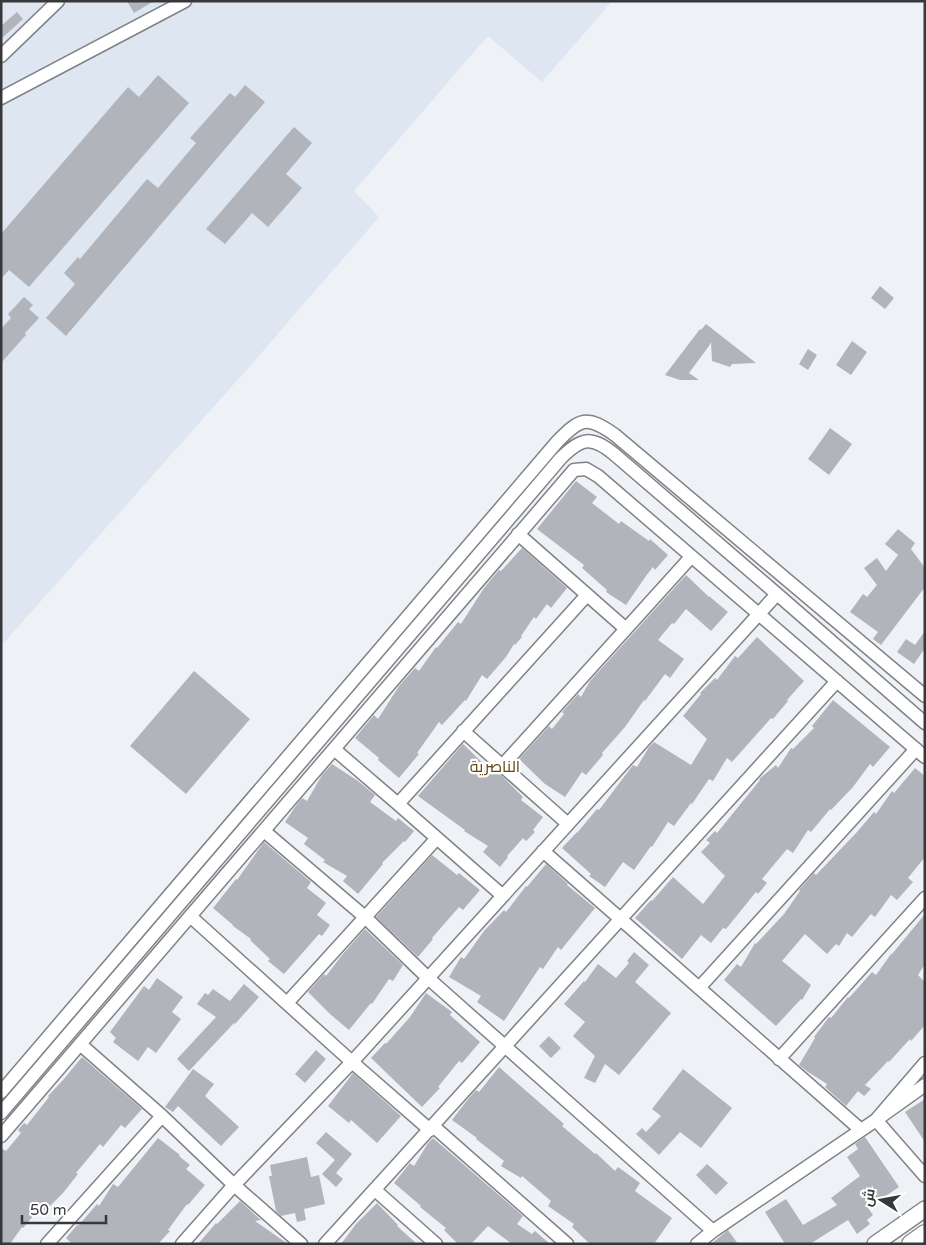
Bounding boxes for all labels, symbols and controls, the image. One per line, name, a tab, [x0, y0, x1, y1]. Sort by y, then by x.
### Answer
district label: الناصرية	[470, 757, 520, 777]
north arrow	[856, 1175, 906, 1225]
text: ش	[859, 1187, 879, 1208]
scale bar	[22, 1192, 106, 1224]
text: 50 m	[30, 1201, 67, 1219]

